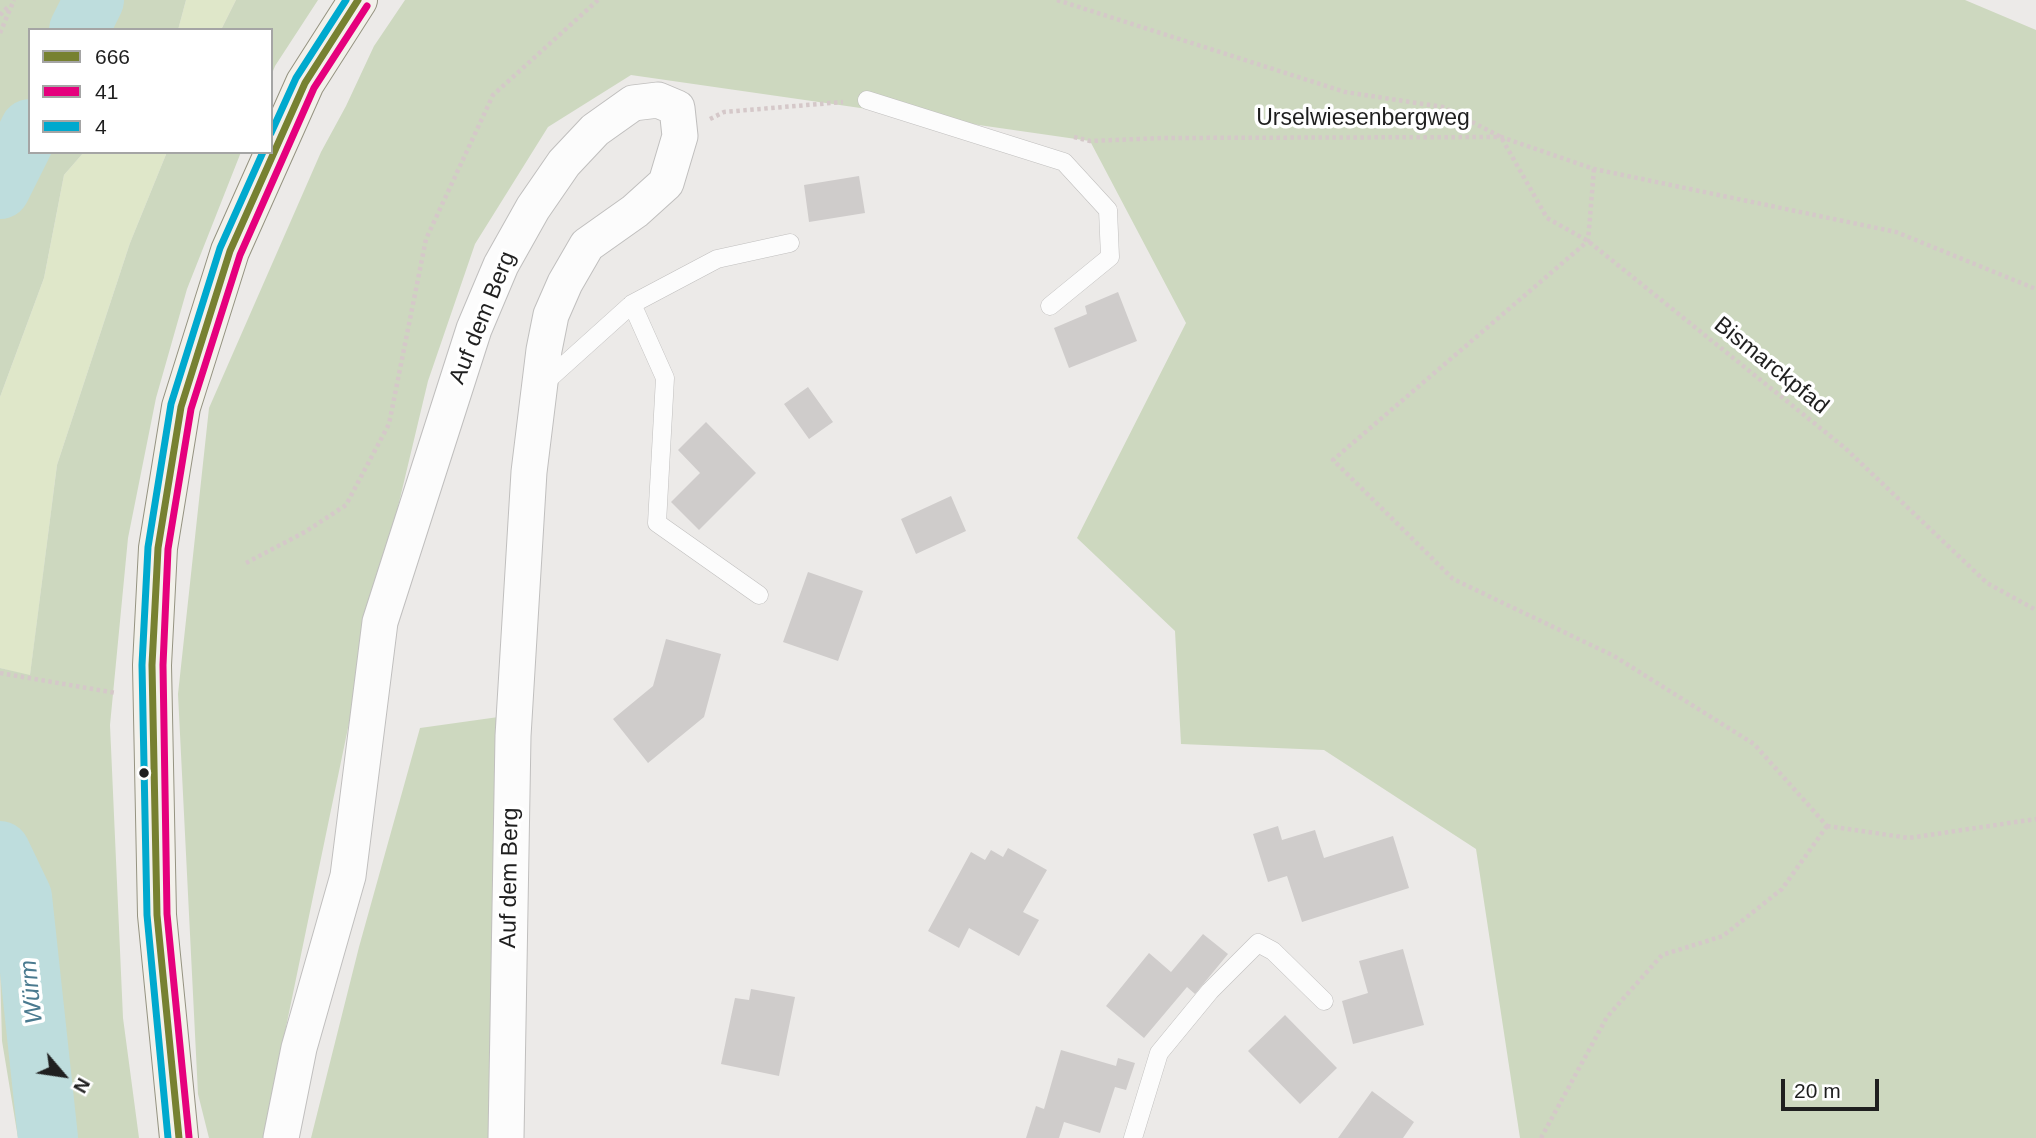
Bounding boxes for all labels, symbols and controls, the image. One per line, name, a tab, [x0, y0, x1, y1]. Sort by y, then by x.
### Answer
legend	[28, 28, 273, 154]
text: 666	[95, 45, 130, 68]
text: 41	[95, 80, 118, 103]
street label: Urselwiesenbergweg	[1256, 105, 1470, 133]
text: 4	[95, 115, 107, 138]
street label: Auf dem Berg	[444, 248, 522, 388]
street label: Bismarckpfad	[1708, 311, 1834, 421]
unlabelled marker	[137, 766, 151, 780]
street label: Auf dem Berg	[495, 807, 525, 949]
water label: Würm	[14, 959, 50, 1025]
north arrow	[28, 1040, 98, 1110]
scale bar	[1784, 1064, 1882, 1108]
text: N	[69, 1074, 94, 1097]
text: 20 m	[1794, 1079, 1841, 1102]

